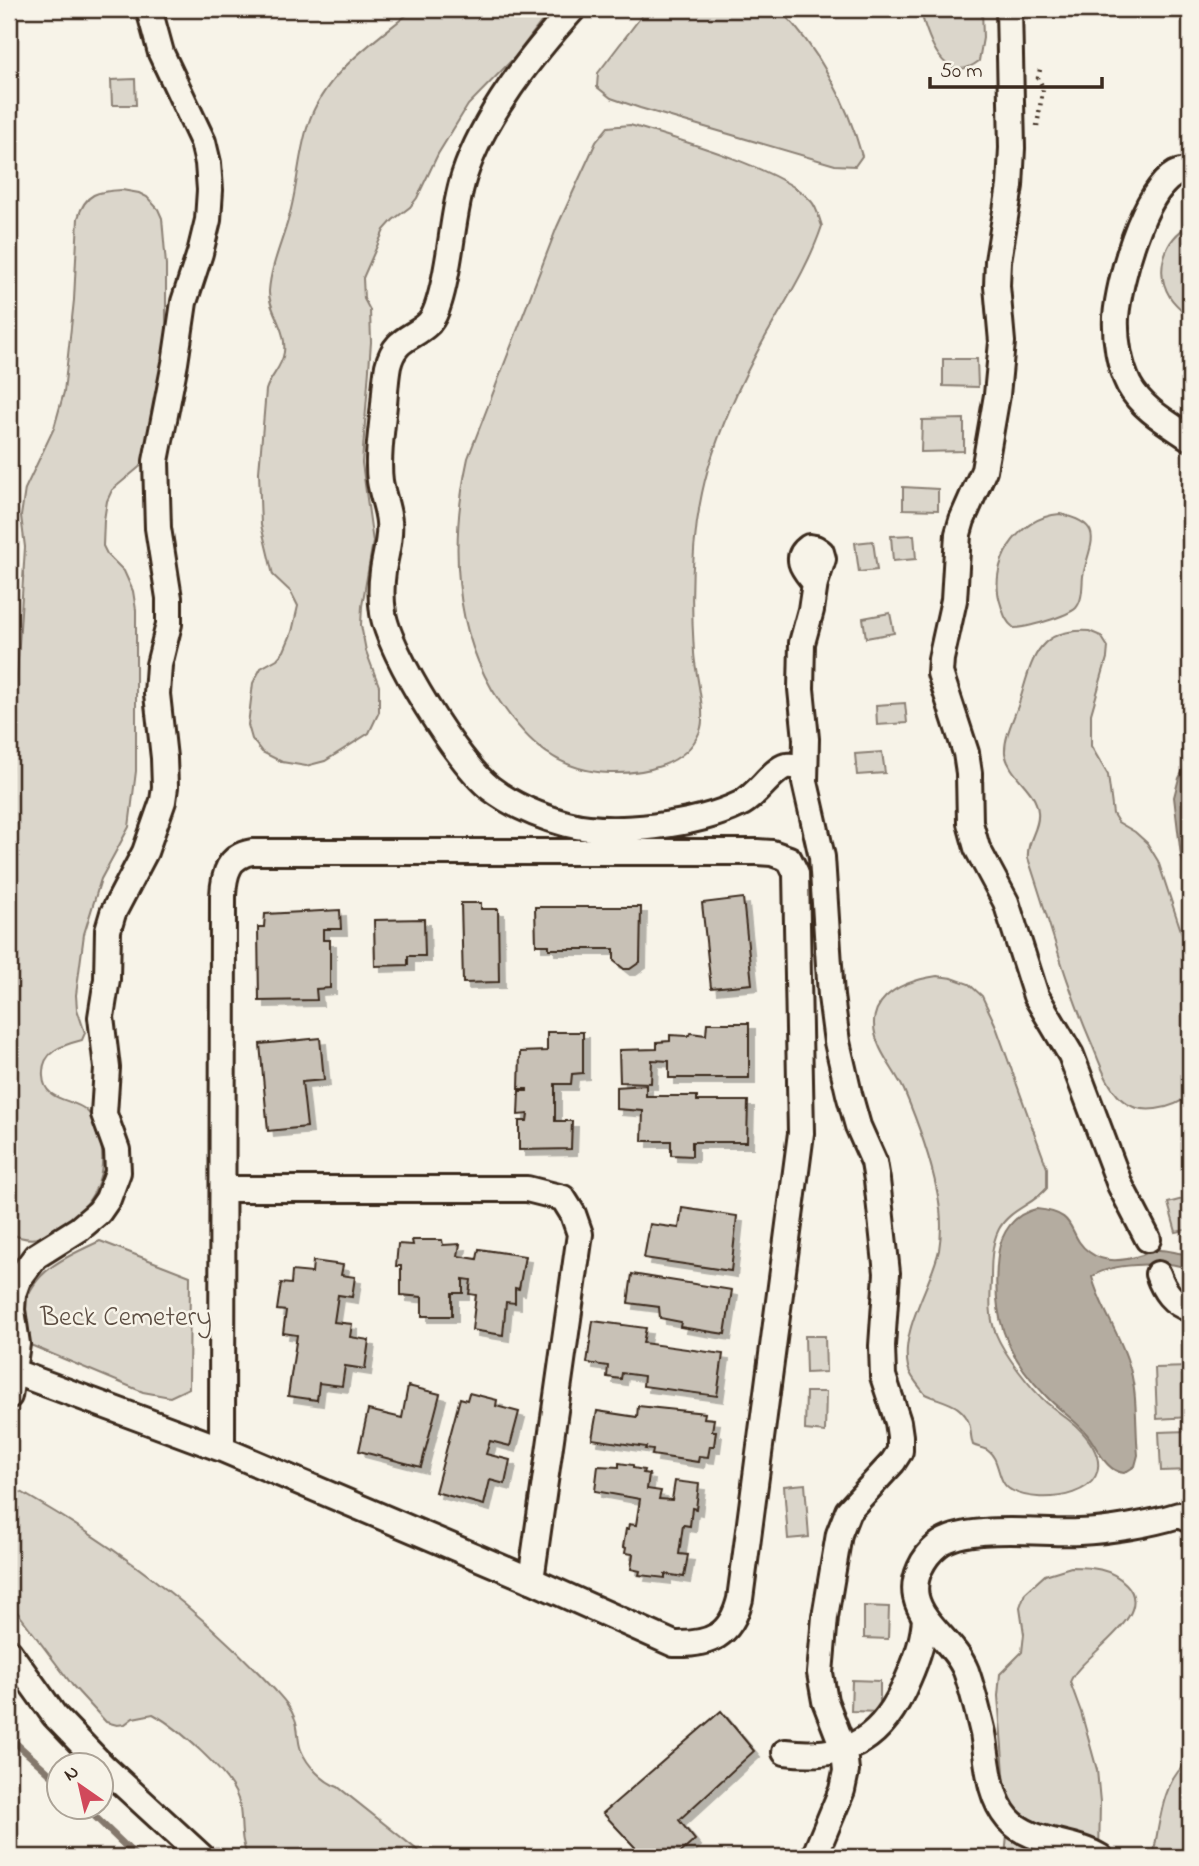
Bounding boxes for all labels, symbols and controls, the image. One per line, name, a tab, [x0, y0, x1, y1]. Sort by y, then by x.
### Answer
scale bar	[930, 46, 1101, 90]
text: 50 m	[940, 57, 983, 87]
park label: Beck Cemetery	[39, 1298, 212, 1339]
north arrow	[46, 1750, 116, 1820]
text: N	[59, 1759, 85, 1789]

